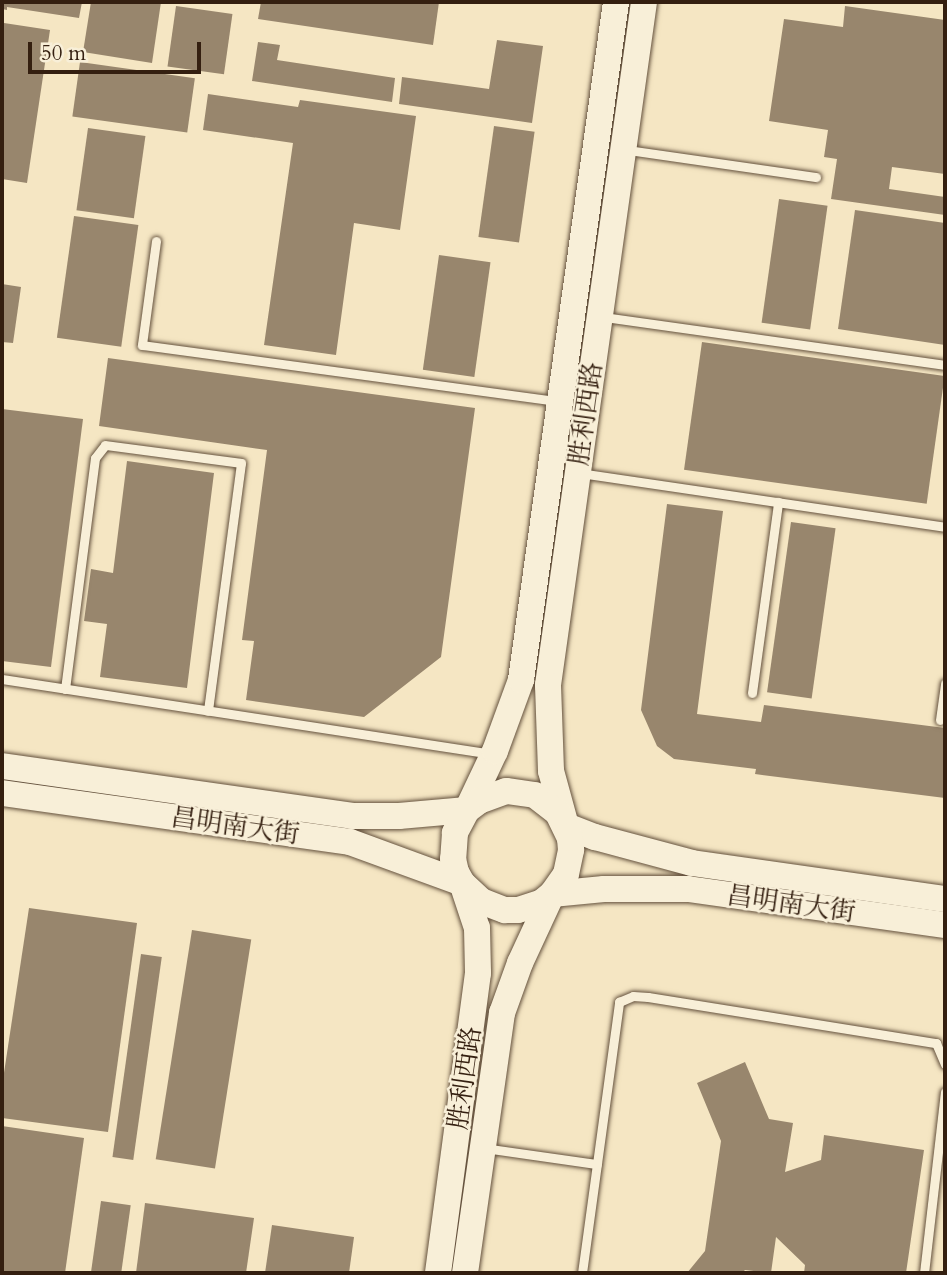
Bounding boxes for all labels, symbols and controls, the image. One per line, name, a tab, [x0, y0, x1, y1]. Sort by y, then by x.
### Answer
scale bar	[32, 28, 205, 72]
text: 50 m	[41, 39, 86, 68]
street label: 胜利西路	[563, 360, 609, 468]
street label: 昌明南大街	[168, 802, 302, 850]
street label: 昌明南大街	[724, 880, 858, 928]
street label: 胜利西路	[442, 1024, 488, 1132]

